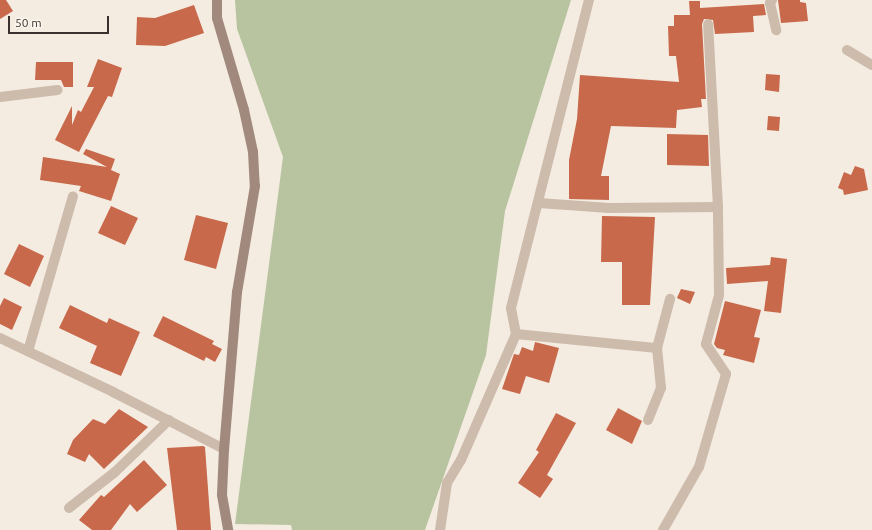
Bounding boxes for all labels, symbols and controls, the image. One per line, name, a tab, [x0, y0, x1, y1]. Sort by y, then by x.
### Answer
scale bar	[10, 8, 111, 34]
text: 50 m	[15, 16, 42, 29]

